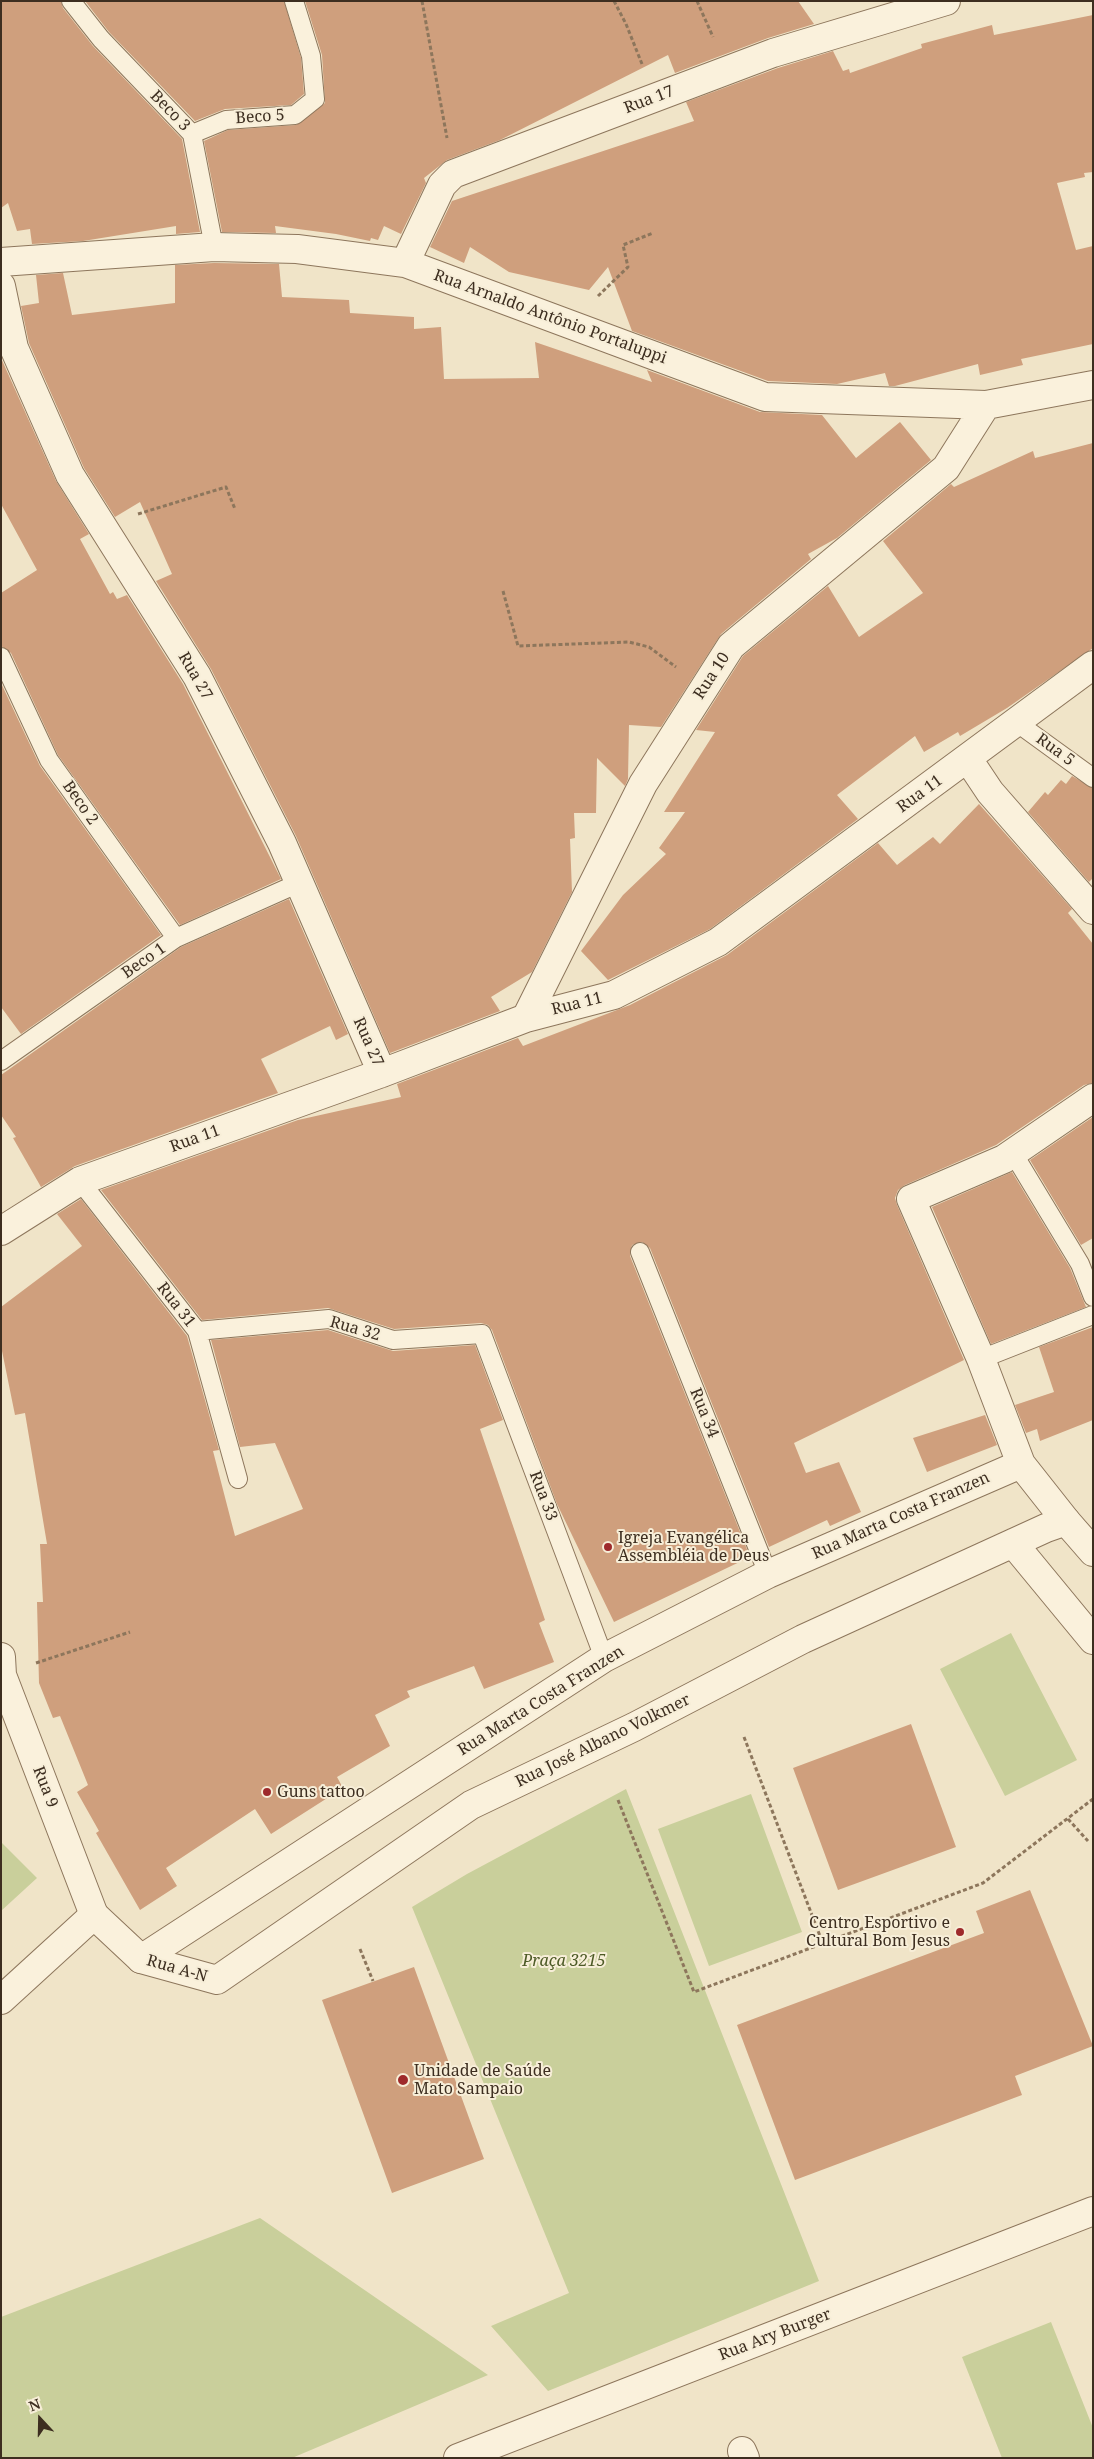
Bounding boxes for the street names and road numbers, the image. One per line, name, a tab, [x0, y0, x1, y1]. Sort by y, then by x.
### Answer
street label: Rua 17	[621, 82, 677, 118]
street label: Beco 3	[146, 87, 194, 135]
street label: Beco 5	[235, 106, 285, 128]
street label: Rua Arnaldo Antônio Portaluppi	[431, 266, 669, 368]
street label: Rua 27	[174, 649, 216, 703]
street label: Rua 10	[690, 649, 734, 703]
street label: Rua 5	[1032, 730, 1078, 770]
street label: Rua 11	[893, 771, 947, 817]
street label: Beco 2	[58, 777, 102, 829]
street label: Beco 1	[118, 939, 170, 983]
street label: Rua 11	[550, 988, 604, 1020]
street label: Rua 27	[349, 1014, 387, 1070]
street label: Rua 11	[167, 1121, 223, 1157]
street label: Rua 31	[153, 1279, 199, 1331]
street label: Rua 32	[327, 1313, 383, 1345]
street label: Rua 34	[685, 1385, 723, 1441]
street label: Rua 33	[525, 1468, 561, 1524]
street label: Rua Marta Costa Franzen	[809, 1468, 993, 1564]
street label: Rua Marta Costa Franzen	[454, 1642, 628, 1760]
street label: Rua José Albano Volkmer	[512, 1690, 694, 1792]
street label: Rua 9	[28, 1764, 62, 1810]
street label: Rua A-N	[144, 1951, 210, 1987]
street label: Rua Ary Burger	[716, 2305, 834, 2365]

